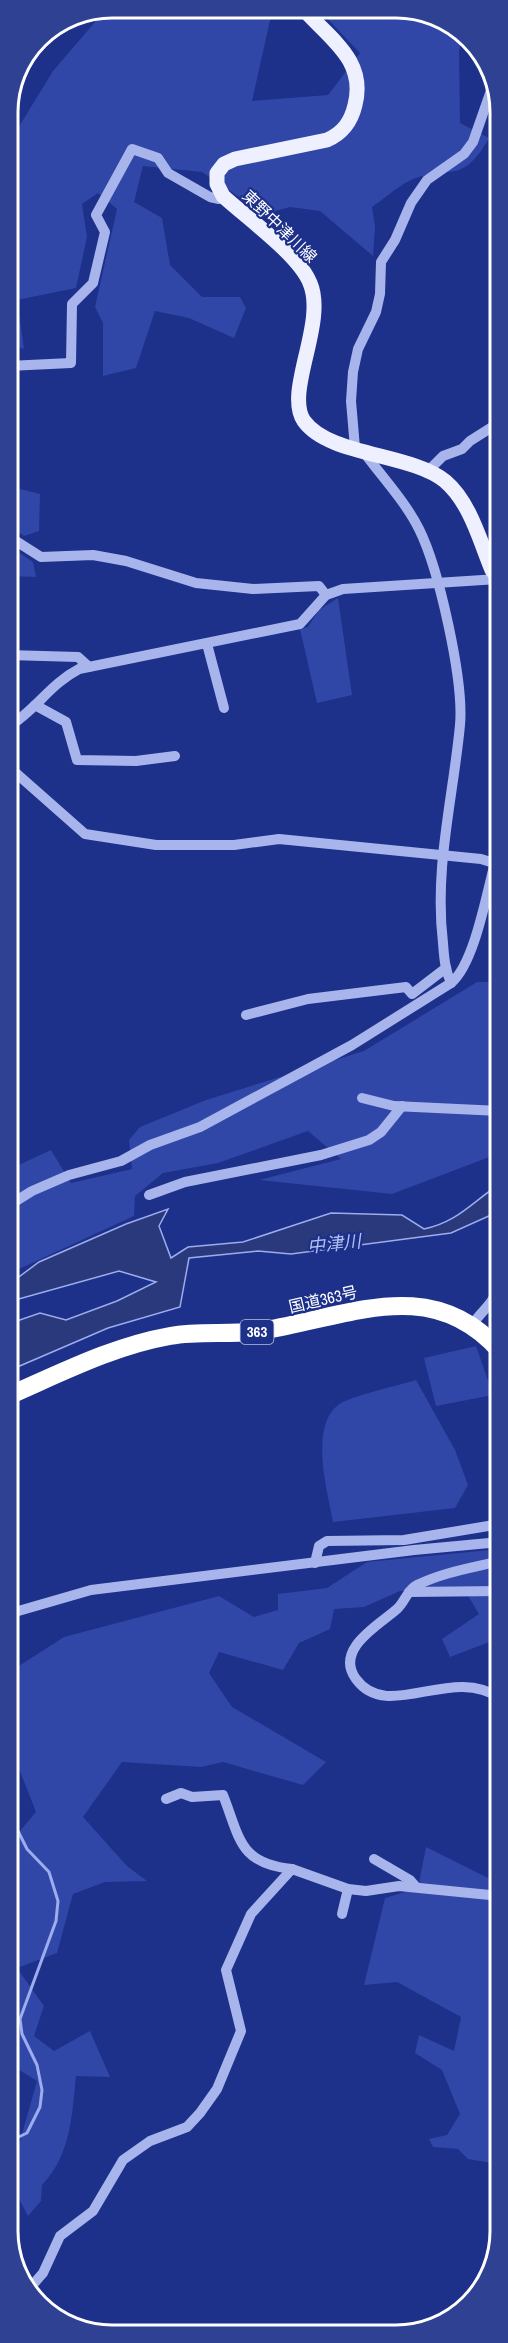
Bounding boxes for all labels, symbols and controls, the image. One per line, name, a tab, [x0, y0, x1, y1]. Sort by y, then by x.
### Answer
street label: 東野中津川線	[238, 185, 322, 267]
water label: 中津川	[306, 1228, 364, 1259]
street label: 国道363号	[286, 1280, 360, 1318]
road number: 363	[240, 1320, 274, 1344]

